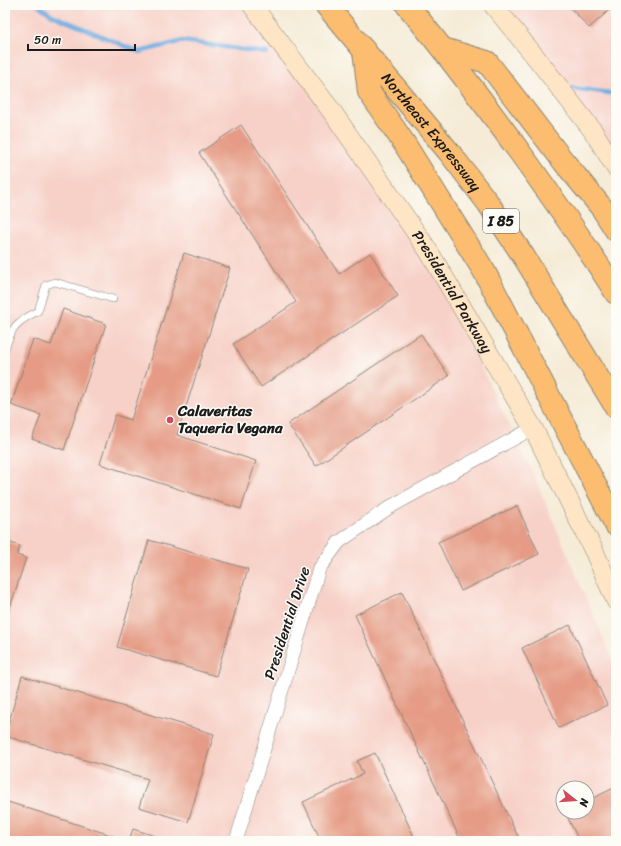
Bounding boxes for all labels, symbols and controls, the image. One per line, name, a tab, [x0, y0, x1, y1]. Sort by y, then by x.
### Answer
scale bar	[28, 26, 135, 52]
text: 50 m	[34, 29, 61, 51]
street label: Northeast Expressway	[375, 67, 488, 198]
road number: I 85	[483, 209, 519, 233]
street label: Presidential Parkway	[405, 225, 499, 359]
place label: Calaveritas Taqueria Vegana	[177, 398, 283, 441]
marker: Calaveritas Taqueria Vegana	[165, 415, 175, 425]
street label: Presidential Drive	[256, 563, 318, 683]
north arrow	[555, 780, 595, 820]
text: N	[574, 795, 595, 810]

